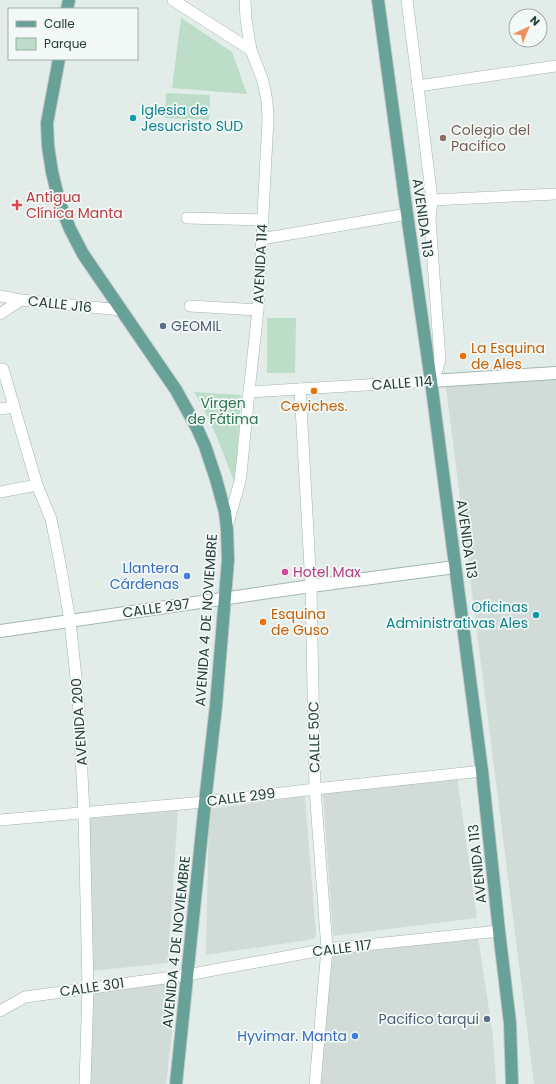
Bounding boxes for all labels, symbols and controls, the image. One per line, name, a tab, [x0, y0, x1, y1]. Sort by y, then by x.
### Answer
legend	[8, 8, 138, 60]
north arrow	[508, 8, 548, 48]
text: N	[526, 12, 543, 29]
text: Calle	[44, 15, 75, 32]
text: Parque	[44, 35, 87, 52]
place label: Iglesia de Jesucristo SUD	[141, 100, 243, 136]
marker: Iglesia de Jesucristo SUD	[128, 113, 138, 123]
place label: Colegio del Pacifico	[451, 120, 530, 156]
marker: Colegio del Pacifico	[438, 133, 448, 143]
street label: AVENIDA 113	[408, 177, 438, 259]
place label: Antigua Clínica Manta	[26, 187, 123, 223]
marker: Antigua Clínica Manta	[11, 199, 23, 211]
street label: AVENIDA 114	[248, 223, 272, 305]
street label: CALLE J16	[27, 291, 93, 317]
place label: GEOMIL	[171, 316, 222, 336]
marker: GEOMIL	[158, 321, 168, 331]
place label: La Esquina de Ales	[471, 338, 545, 374]
marker: La Esquina de Ales	[458, 351, 468, 361]
street label: CALLE 114	[371, 371, 433, 395]
marker: Ceviches.	[309, 386, 319, 396]
park label: Virgen de Fátima	[188, 393, 258, 429]
place label: Ceviches.	[280, 396, 348, 416]
street label: AVENIDA 113	[452, 498, 482, 580]
street label: AVENIDA 4 DE NOVIEMBRE	[190, 533, 222, 707]
place label: Llantera Cárdenas	[110, 558, 179, 594]
place label: Hotel Max	[293, 562, 361, 582]
marker: Hotel Max	[280, 567, 290, 577]
marker: Llantera Cárdenas	[182, 571, 192, 581]
street label: CALLE 297	[121, 593, 191, 623]
place label: Oficinas Administrativas Ales	[386, 597, 528, 633]
place label: Esquina de Guso	[271, 604, 329, 640]
marker: Oficinas Administrativas Ales	[531, 610, 541, 620]
marker: Esquina de Guso	[258, 617, 268, 627]
street label: AVENIDA 200	[66, 677, 92, 767]
street label: CALLE 50C	[303, 701, 325, 773]
street label: CALLE 299	[206, 783, 276, 811]
street label: AVENIDA 113	[463, 823, 491, 905]
street label: AVENIDA 4 DE NOVIEMBRE	[157, 855, 195, 1029]
street label: CALLE 117	[311, 934, 373, 962]
street label: CALLE 301	[59, 973, 125, 1001]
place label: Pacifico tarqui	[379, 1009, 479, 1029]
marker: Pacifico tarqui	[482, 1014, 492, 1024]
place label: Hyvimar. Manta	[237, 1026, 347, 1046]
marker: Hyvimar. Manta	[350, 1031, 360, 1041]

